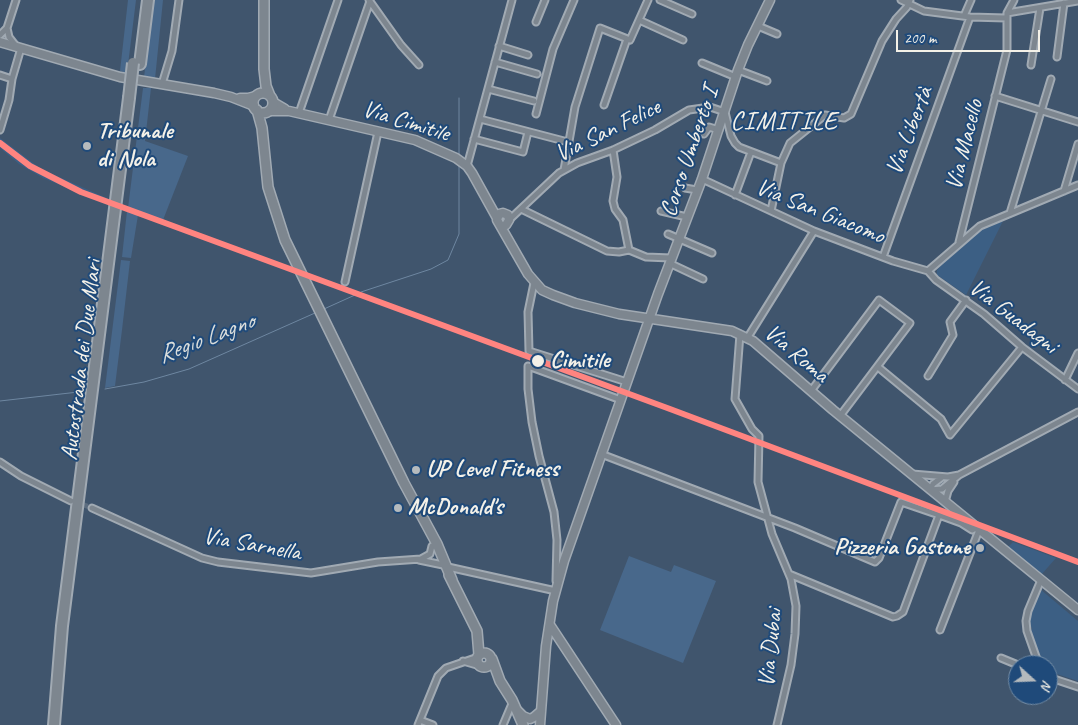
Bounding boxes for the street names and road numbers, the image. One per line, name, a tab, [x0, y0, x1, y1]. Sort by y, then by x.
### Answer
street label: Corso Umberto I	[654, 83, 726, 221]
street label: Via Libertà	[880, 83, 940, 179]
street label: Via San Felice	[551, 93, 665, 169]
street label: Via Cimitile	[359, 95, 453, 149]
street label: Via Macello	[940, 97, 990, 193]
street label: Via San Giacomo	[751, 173, 889, 251]
street label: Autostrada dei Due Mari	[55, 258, 109, 462]
street label: Via Guadagni	[963, 273, 1063, 361]
street label: Via Roma	[758, 319, 834, 389]
street label: Via Sarnella	[201, 522, 303, 568]
street label: Via Dubai	[753, 607, 789, 689]

